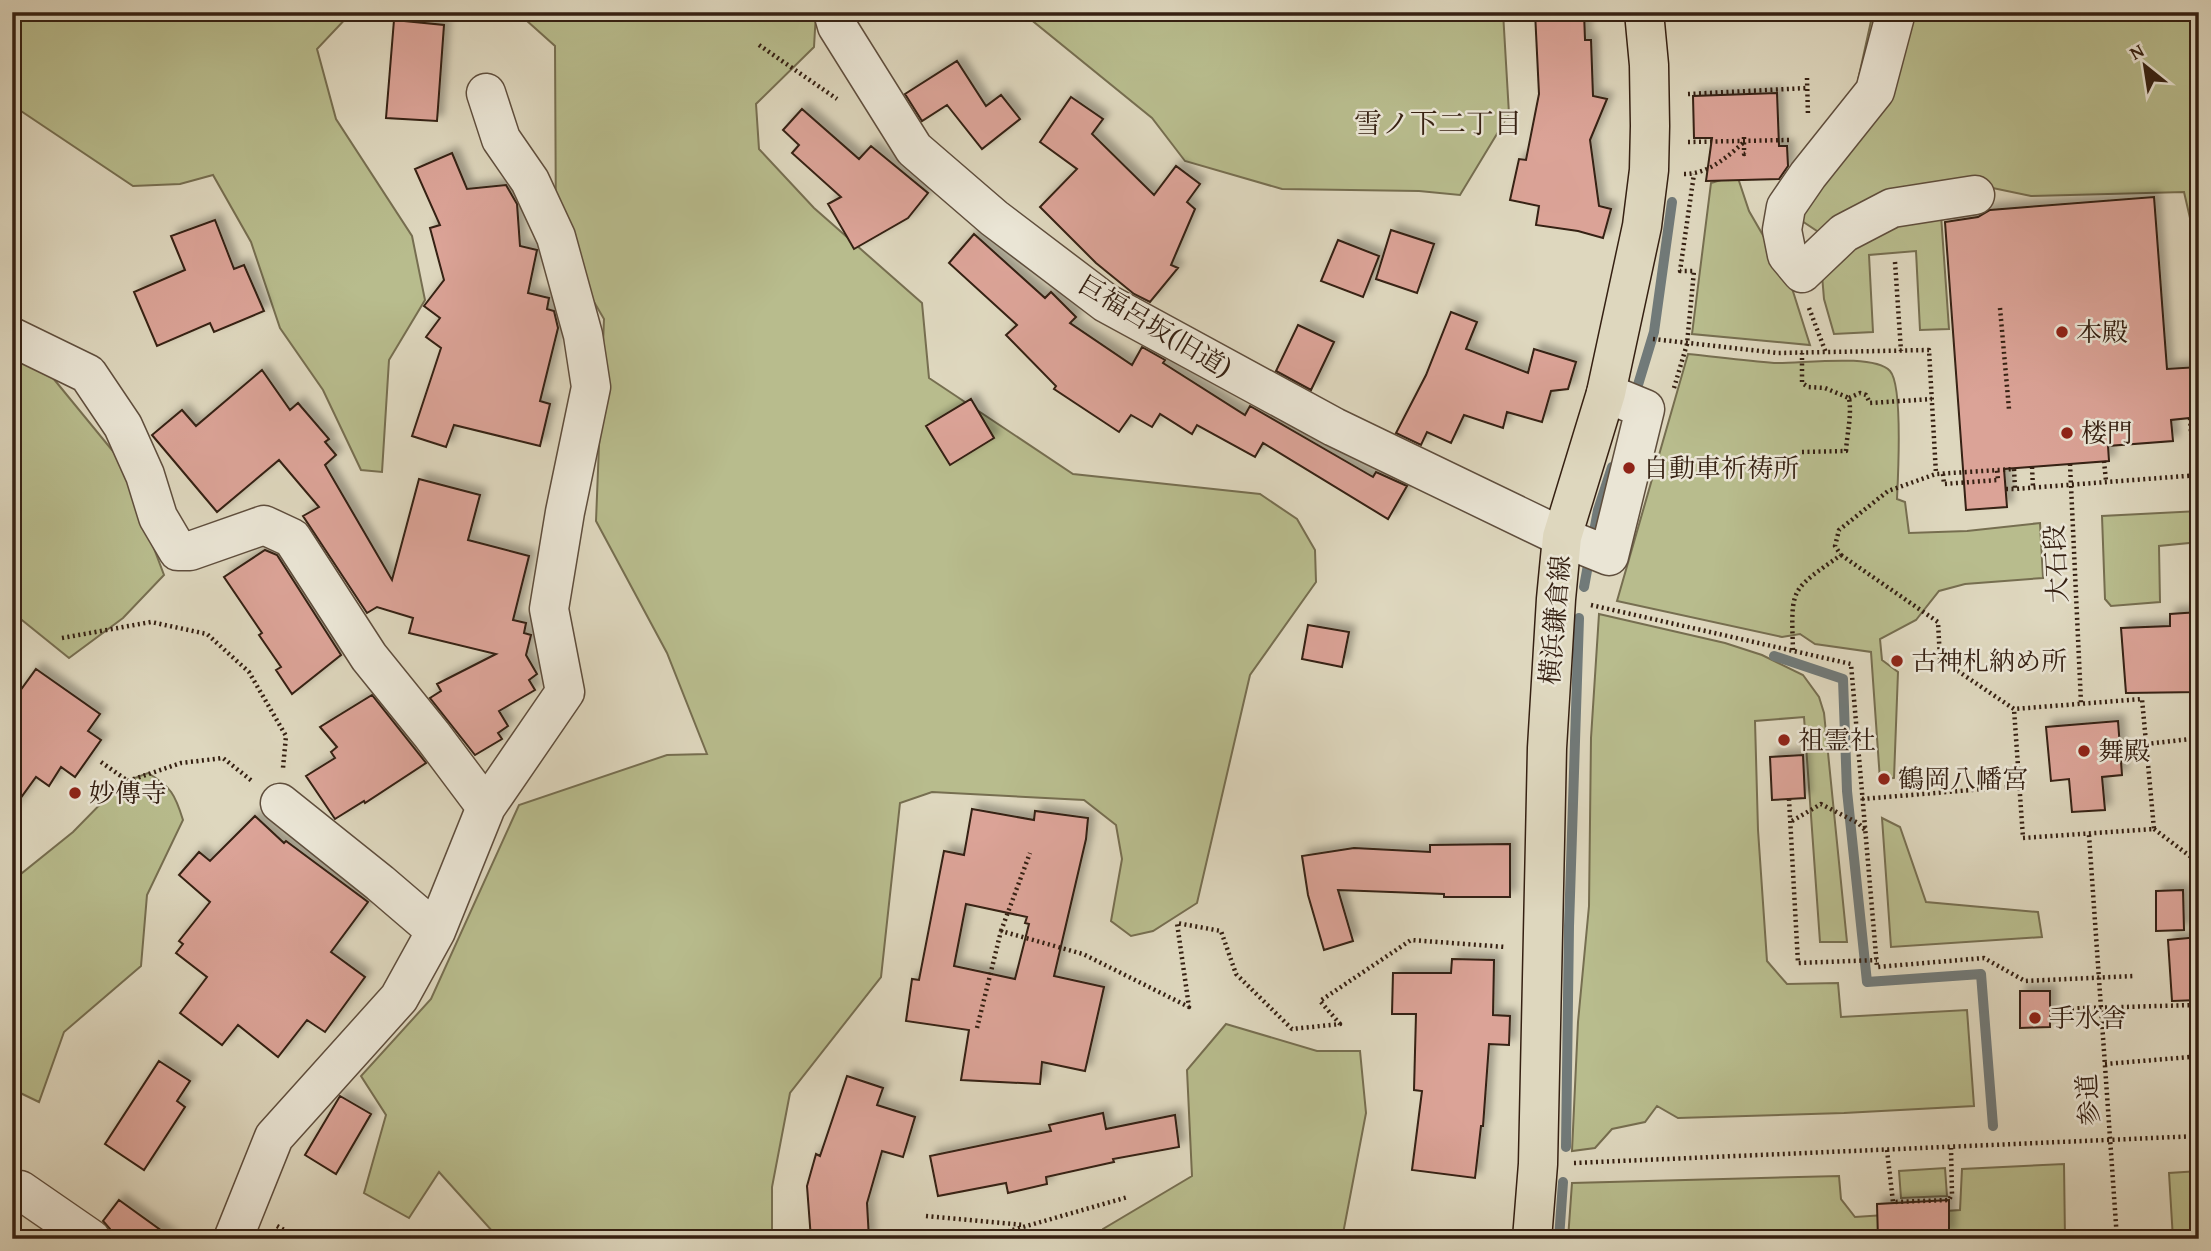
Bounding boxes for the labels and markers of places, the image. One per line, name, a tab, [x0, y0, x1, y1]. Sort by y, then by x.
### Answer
place label: 本殿	[2076, 312, 2128, 351]
marker: 本殿	[2054, 324, 2070, 340]
place label: 楼門	[2081, 413, 2133, 452]
marker: 楼門	[2059, 425, 2075, 441]
place label: 自動車祈祷所	[1643, 448, 1799, 487]
marker: 自動車祈祷所	[1621, 460, 1637, 476]
place label: 古神札納め所	[1911, 641, 2067, 680]
marker: 古神札納め所	[1889, 653, 1905, 669]
place label: 祖霊社	[1798, 720, 1876, 759]
place label: 舞殿	[2098, 731, 2150, 770]
marker: 祖霊社	[1776, 732, 1792, 748]
marker: 舞殿	[2076, 743, 2092, 759]
place label: 鶴岡八幡宮	[1898, 759, 2028, 798]
marker: 鶴岡八幡宮	[1876, 771, 1892, 787]
place label: 妙傳寺	[89, 773, 167, 812]
marker: 妙傳寺	[67, 785, 83, 801]
place label: 手水舎	[2049, 998, 2127, 1037]
marker: 手水舎	[2027, 1010, 2043, 1026]

